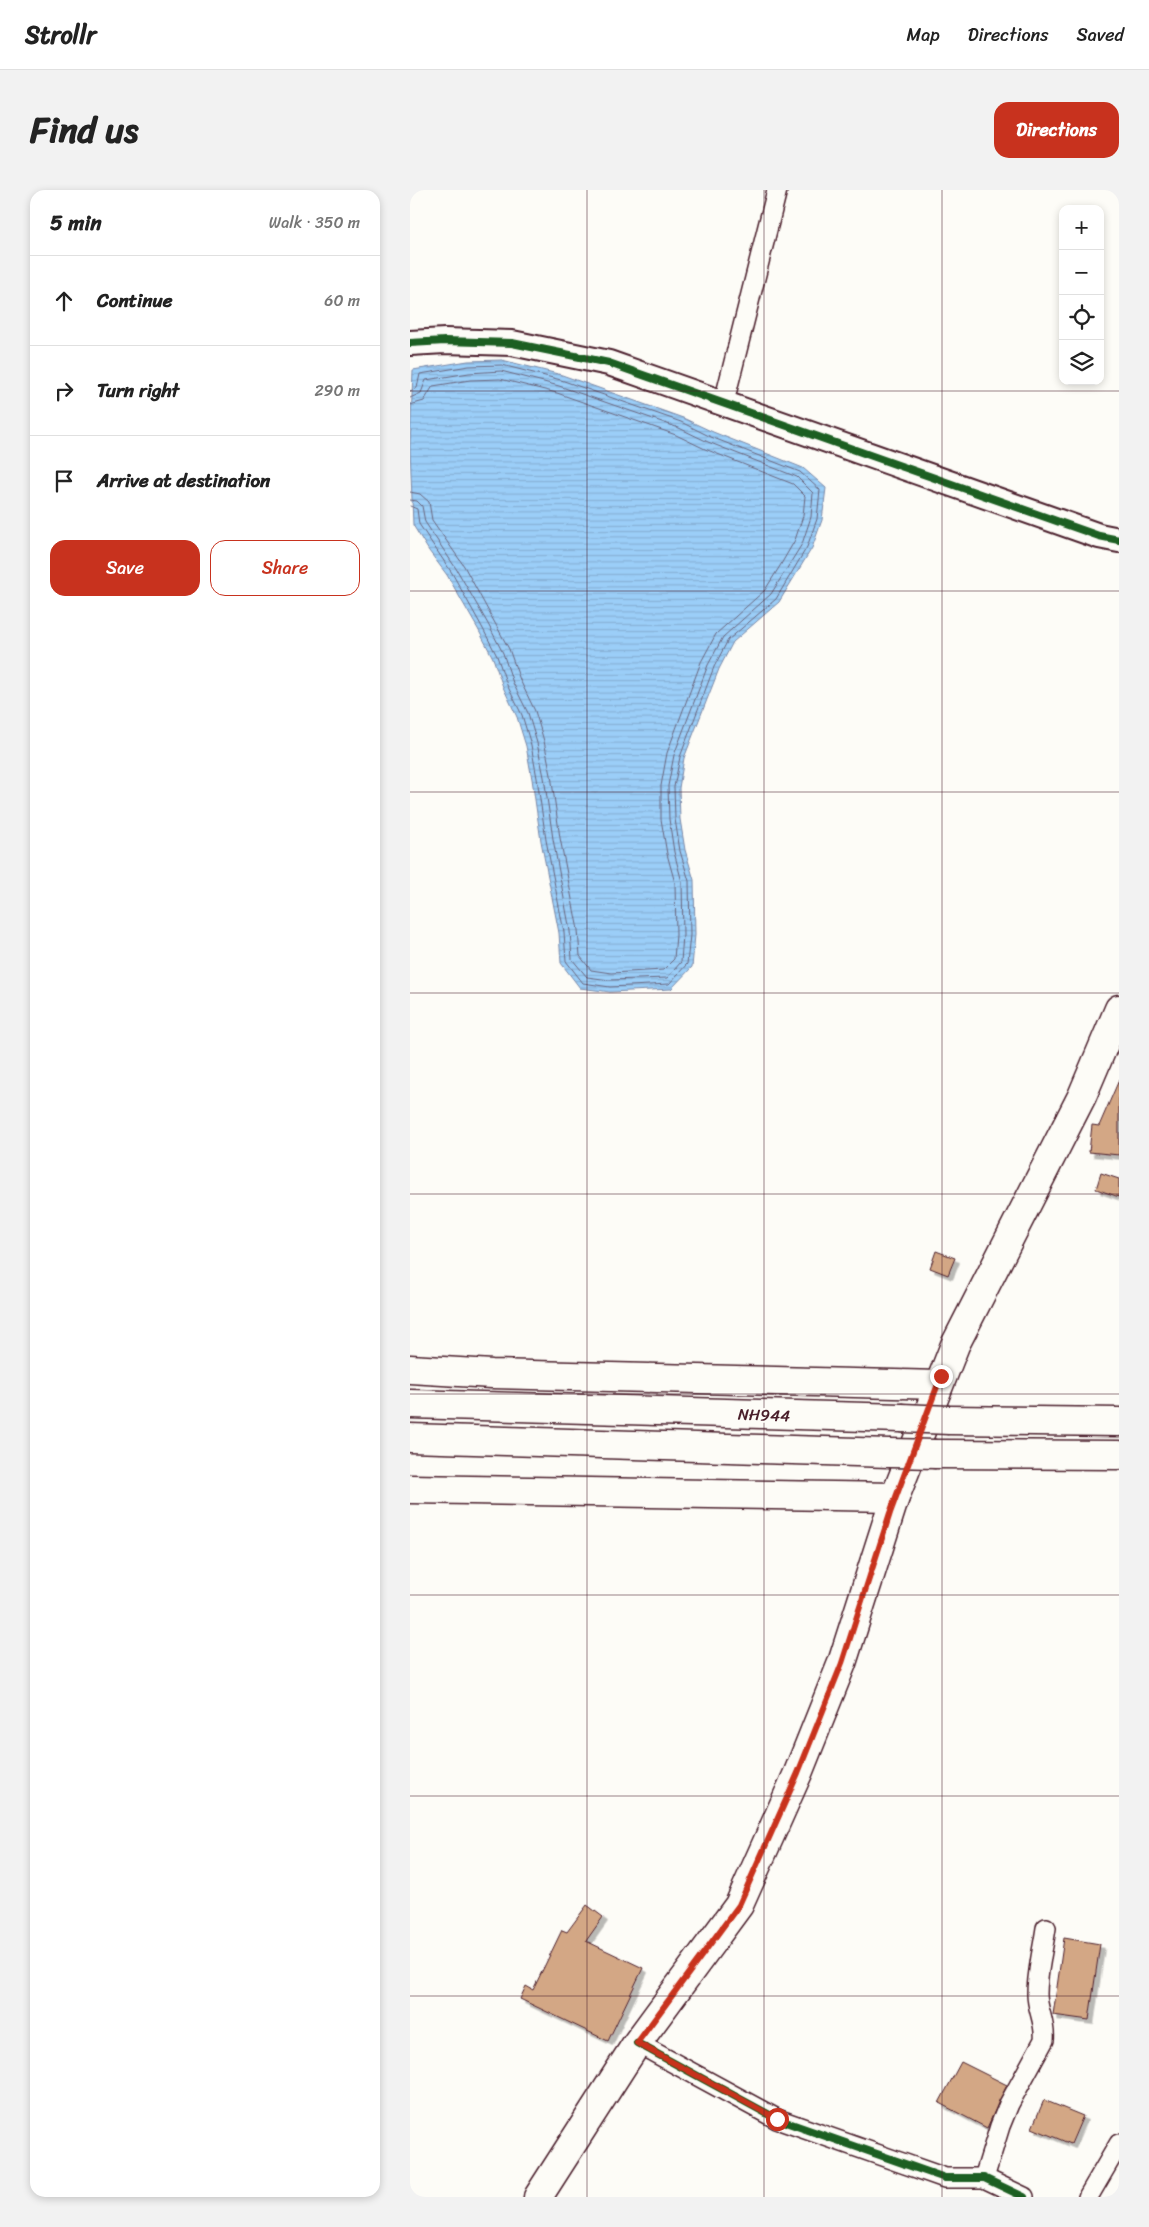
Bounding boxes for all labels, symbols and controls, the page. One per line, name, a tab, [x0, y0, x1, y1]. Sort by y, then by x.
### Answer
text: Strollr	[25, 14, 96, 56]
text: Map	[907, 19, 940, 51]
text: Directions	[968, 19, 1049, 51]
text: Saved	[1077, 19, 1124, 51]
text: Find us	[30, 99, 138, 161]
button: Directions	[994, 102, 1119, 158]
text: 5 min	[50, 204, 102, 242]
map controls	[1059, 205, 1104, 385]
button: +	[1059, 205, 1104, 250]
text: Walk · 350 m	[269, 208, 360, 237]
button: −	[1059, 250, 1104, 295]
text: Continue	[97, 284, 173, 317]
text: 60 m	[324, 286, 360, 315]
icon: ahead	[50, 287, 78, 315]
button: locate	[1059, 295, 1104, 340]
button: layers	[1059, 340, 1104, 385]
text: Turn right	[97, 374, 179, 407]
text: 290 m	[314, 376, 360, 405]
icon: right	[50, 377, 78, 405]
text: Arrive at destination	[97, 464, 270, 497]
icon: arrive	[50, 467, 78, 495]
button: Save	[50, 540, 200, 596]
button: Share	[210, 540, 360, 596]
route end	[930, 1365, 953, 1388]
street label: NH944	[737, 1400, 791, 1430]
route start	[766, 2108, 789, 2131]

